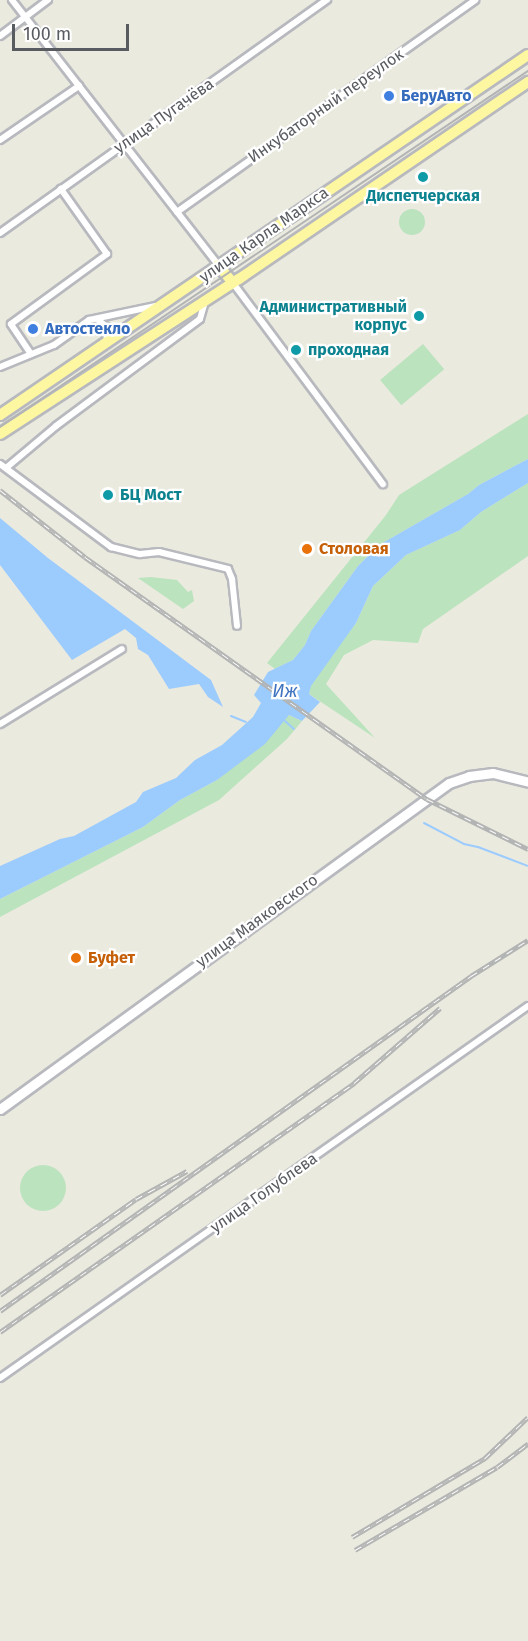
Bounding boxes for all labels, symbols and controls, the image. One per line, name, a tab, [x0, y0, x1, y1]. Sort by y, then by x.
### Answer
scale bar	[15, 12, 132, 50]
text: 100 m	[23, 23, 71, 45]
street label: Инкубаторный переулок	[244, 45, 408, 167]
street label: улица Пугачёва	[110, 74, 218, 158]
place label: БеруАвто	[401, 86, 472, 106]
marker: БеруАвто	[382, 89, 396, 103]
marker: Диспетчерская	[416, 170, 430, 184]
street label: улица Карла Маркса	[196, 183, 332, 287]
place label: Диспетчерская	[366, 186, 480, 206]
place label: Административный корпус	[260, 297, 407, 335]
marker: Административный корпус	[412, 309, 426, 323]
place label: Автостекло	[45, 319, 130, 339]
marker: Автостекло	[26, 322, 40, 336]
place label: проходная	[308, 340, 389, 360]
marker: проходная	[289, 343, 303, 357]
place label: БЦ Мост	[120, 485, 181, 505]
marker: БЦ Мост	[101, 488, 115, 502]
place label: Столовая	[319, 539, 389, 559]
marker: Столовая	[300, 542, 314, 556]
water label: Иж	[272, 680, 298, 702]
street label: улица Маяковского	[192, 870, 322, 972]
place label: Буфет	[88, 948, 135, 968]
marker: Буфет	[69, 951, 83, 965]
street label: улица Голублева	[207, 1149, 321, 1237]

